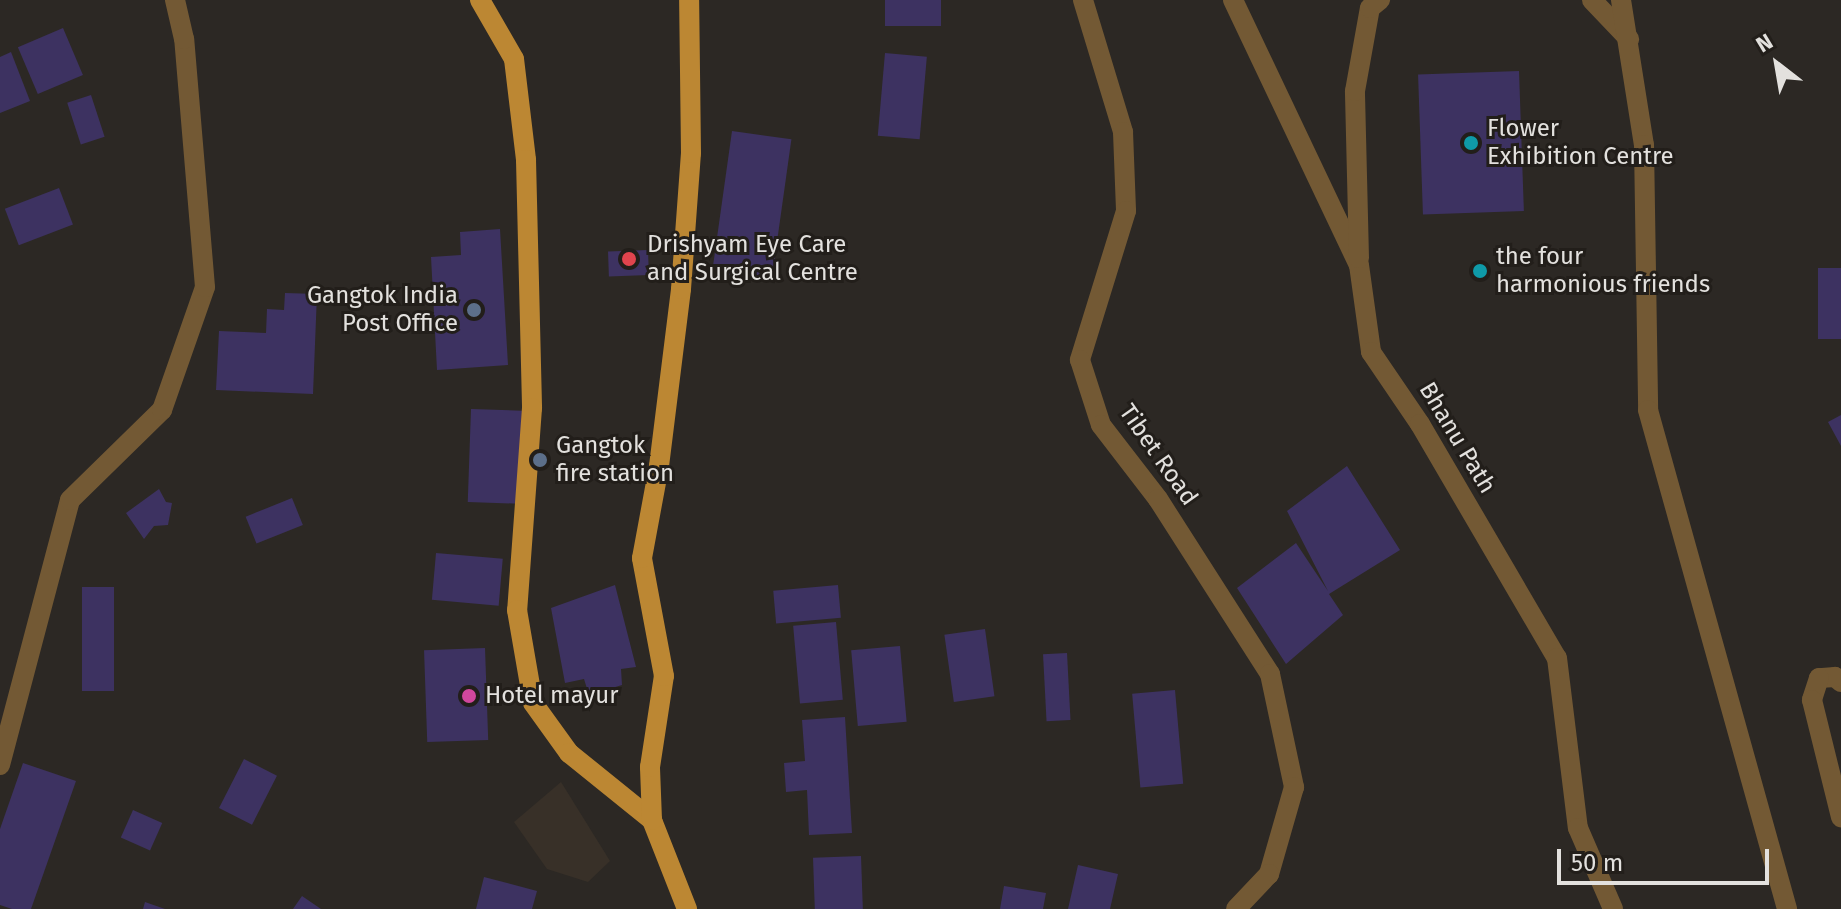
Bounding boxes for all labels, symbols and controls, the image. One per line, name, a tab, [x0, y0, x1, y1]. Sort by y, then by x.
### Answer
north arrow	[1737, 24, 1817, 104]
text: N	[1751, 28, 1778, 58]
place label: Flower Exhibition Centre	[1487, 115, 1674, 171]
marker: Flower Exhibition Centre	[1462, 134, 1480, 152]
place label: Drishyam Eye Care and Surgical Centre	[647, 231, 858, 287]
place label: the four harmonious friends	[1496, 243, 1710, 299]
marker: Drishyam Eye Care and Surgical Centre	[618, 248, 640, 270]
marker: the four harmonious friends	[1471, 262, 1489, 280]
place label: Gangtok India Post Office	[307, 282, 458, 338]
marker: Gangtok India Post Office	[465, 301, 483, 319]
street label: Bhanu Path	[1413, 377, 1501, 499]
street label: Tibet Road	[1113, 399, 1203, 511]
place label: Gangtok fire station	[556, 432, 674, 488]
marker: Gangtok fire station	[531, 451, 549, 469]
place label: Hotel mayur	[485, 682, 618, 710]
marker: Hotel mayur	[460, 687, 478, 705]
scale bar	[1561, 833, 1773, 883]
text: 50 m	[1571, 849, 1623, 877]

